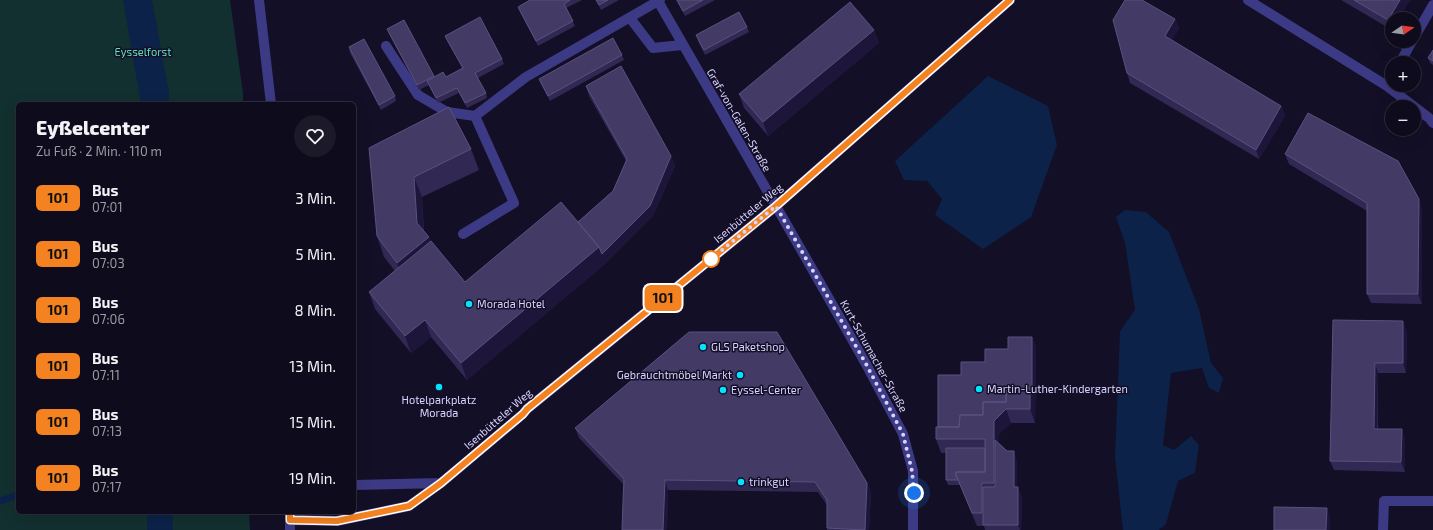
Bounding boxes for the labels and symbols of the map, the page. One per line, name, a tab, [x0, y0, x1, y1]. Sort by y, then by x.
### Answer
north arrow	[1385, 12, 1421, 48]
park label: Eysselforst	[115, 45, 171, 58]
street label: Graf-von-Galen-Straße	[705, 66, 774, 174]
street label: Isenbütteler Weg	[711, 180, 785, 245]
unlabelled marker	[702, 250, 720, 268]
line badge: 101	[640, 285, 686, 311]
place label: Morada Hotel	[477, 297, 546, 310]
street label: Kurt-Schumacher-Straße	[838, 297, 911, 414]
marker: Morada Hotel	[464, 299, 474, 309]
place label: GLS Paketshop	[711, 340, 785, 353]
marker: GLS Paketshop	[698, 342, 708, 352]
place label: Gebrauchtmöbel Markt	[617, 368, 732, 381]
marker: Gebrauchtmöbel Markt	[735, 370, 745, 380]
marker: Hotelparkplatz Morada	[434, 382, 444, 392]
place label: Martin-Luther-Kindergarten	[987, 382, 1128, 395]
place label: Eyssel-Center	[731, 383, 802, 396]
marker: Martin-Luther-Kindergarten	[974, 384, 984, 394]
marker: Eyssel-Center	[718, 385, 728, 395]
street label: Isenbütteler Weg	[461, 386, 534, 452]
place label: Hotelparkplatz Morada	[402, 393, 477, 419]
place label: trinkgut	[749, 475, 789, 488]
marker: trinkgut	[736, 477, 746, 487]
your location	[904, 483, 924, 503]

